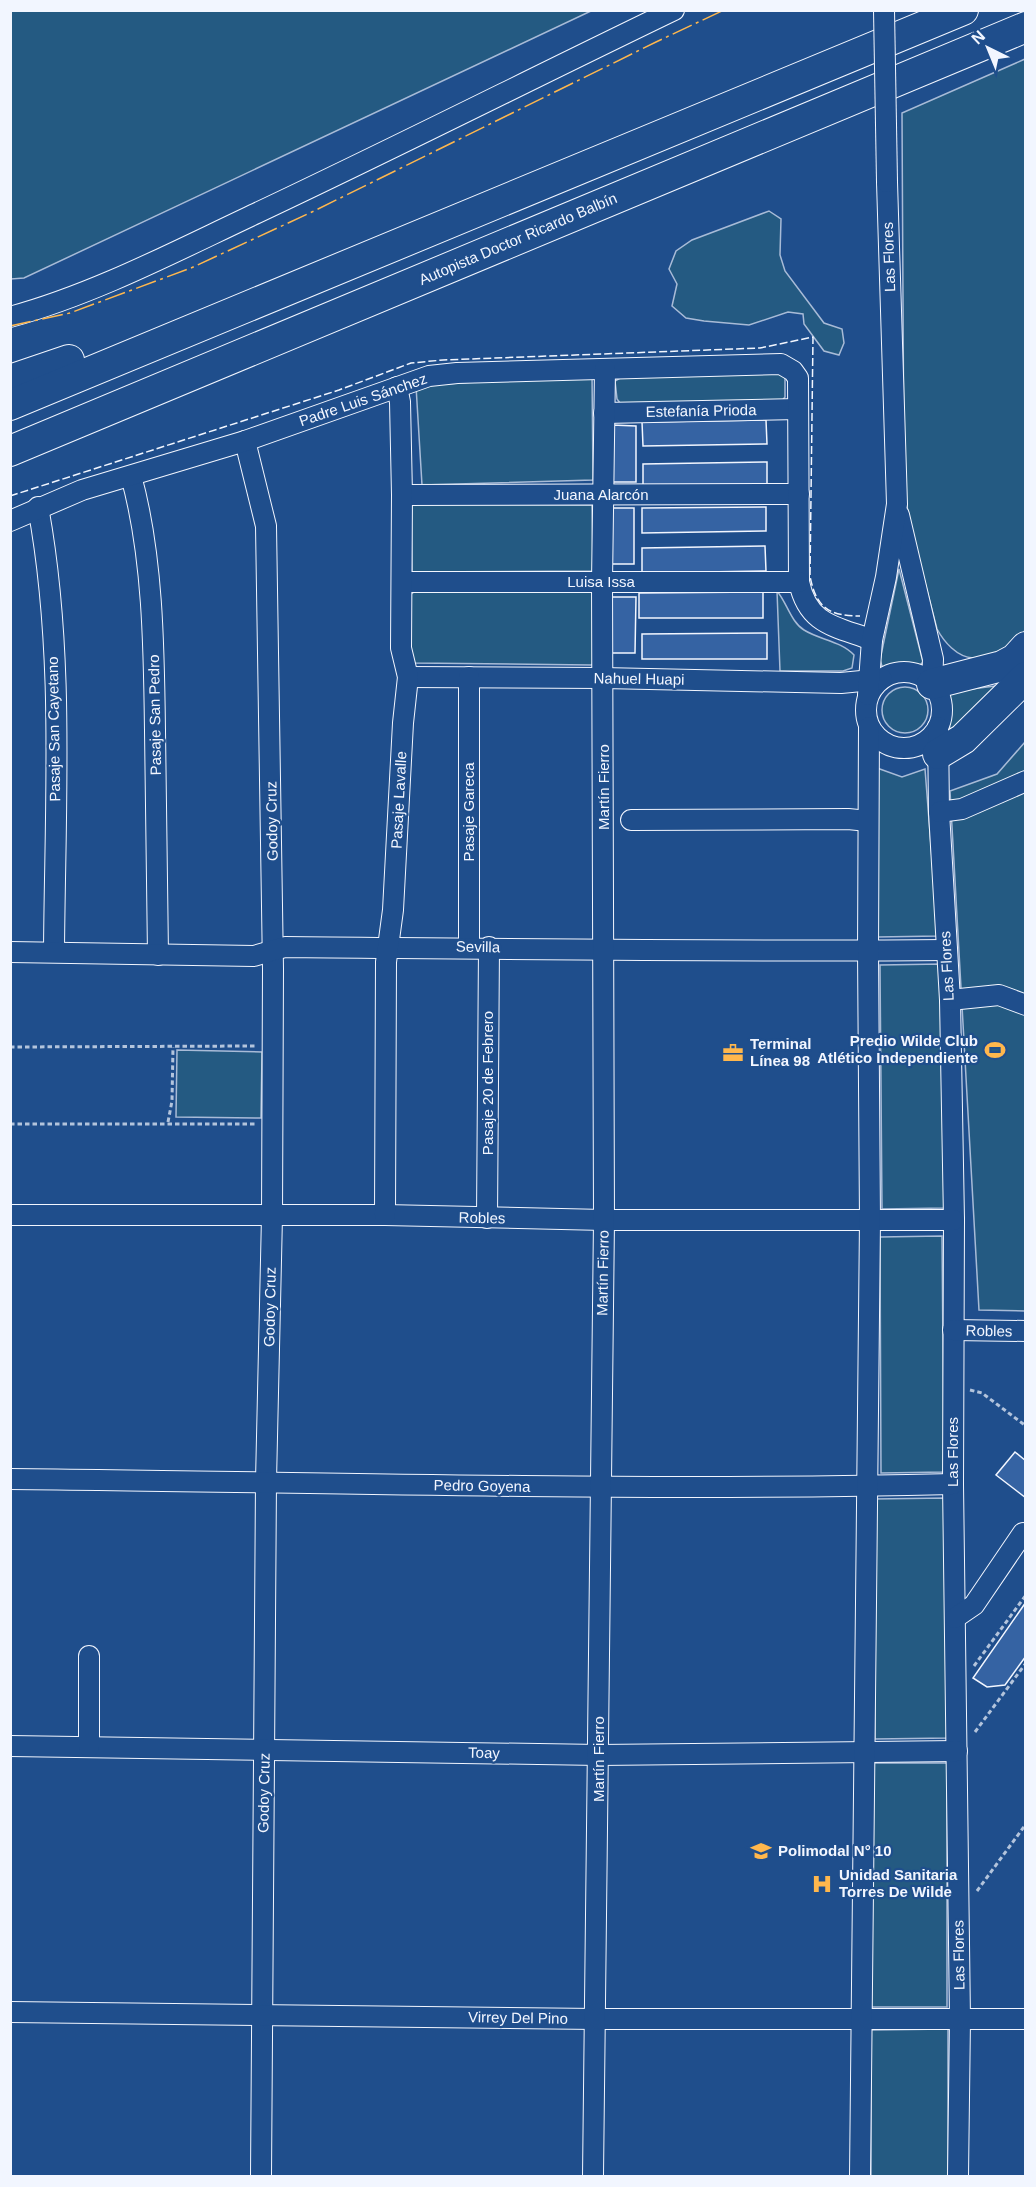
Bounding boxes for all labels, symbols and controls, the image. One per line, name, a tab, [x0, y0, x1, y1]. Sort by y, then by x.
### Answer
north arrow	[958, 18, 1018, 78]
text: N	[968, 27, 988, 48]
street label: Autopista Doctor Ricardo Balbín	[416, 189, 619, 288]
street label: Las Flores	[879, 222, 898, 292]
street label: Padre Luis Sánchez	[297, 370, 429, 429]
street label: Estefanía Prioda	[645, 401, 757, 420]
street label: Juana Alarcón	[553, 486, 649, 503]
street label: Luisa Issa	[567, 573, 635, 590]
street label: Pasaje San Pedro	[145, 654, 164, 776]
street label: Pasaje San Cayetano	[44, 656, 63, 802]
street label: Nahuel Huapi	[593, 669, 685, 688]
street label: Martín Fierro	[595, 744, 612, 830]
street label: Pasaje Lavalle	[387, 751, 410, 849]
street label: Pasaje Gareca	[460, 762, 477, 862]
street label: Godoy Cruz	[262, 781, 281, 861]
street label: Las Flores	[936, 931, 957, 1001]
street label: Sevilla	[456, 938, 501, 955]
street label: Pasaje 20 de Febrero	[479, 1011, 496, 1155]
place label: Predio Wilde Club Atlético Independiente	[817, 1032, 978, 1066]
place label: Terminal Línea 98	[750, 1035, 811, 1069]
sports icon: Predio Wilde Club Atlético Independiente	[983, 1038, 1007, 1062]
office icon: Terminal Línea 98	[721, 1041, 745, 1065]
street label: Robles	[459, 1209, 506, 1226]
street label: Martín Fierro	[593, 1230, 612, 1316]
street label: Godoy Cruz	[260, 1267, 279, 1347]
street label: Robles	[966, 1322, 1013, 1339]
street label: Las Flores	[944, 1417, 961, 1487]
street label: Pedro Goyena	[434, 1476, 531, 1495]
street label: Martín Fierro	[590, 1716, 607, 1802]
street label: Toay	[468, 1744, 500, 1761]
street label: Godoy Cruz	[254, 1753, 273, 1833]
school or university icon: Polimodal N° 10	[749, 1839, 773, 1863]
place label: Polimodal N° 10	[778, 1842, 892, 1859]
place label: Unidad Sanitaria Torres De Wilde	[839, 1866, 958, 1900]
hospital icon: Unidad Sanitaria Torres De Wilde	[810, 1872, 834, 1896]
street label: Las Flores	[949, 1920, 968, 1990]
street label: Virrey Del Pino	[468, 2008, 568, 2027]

